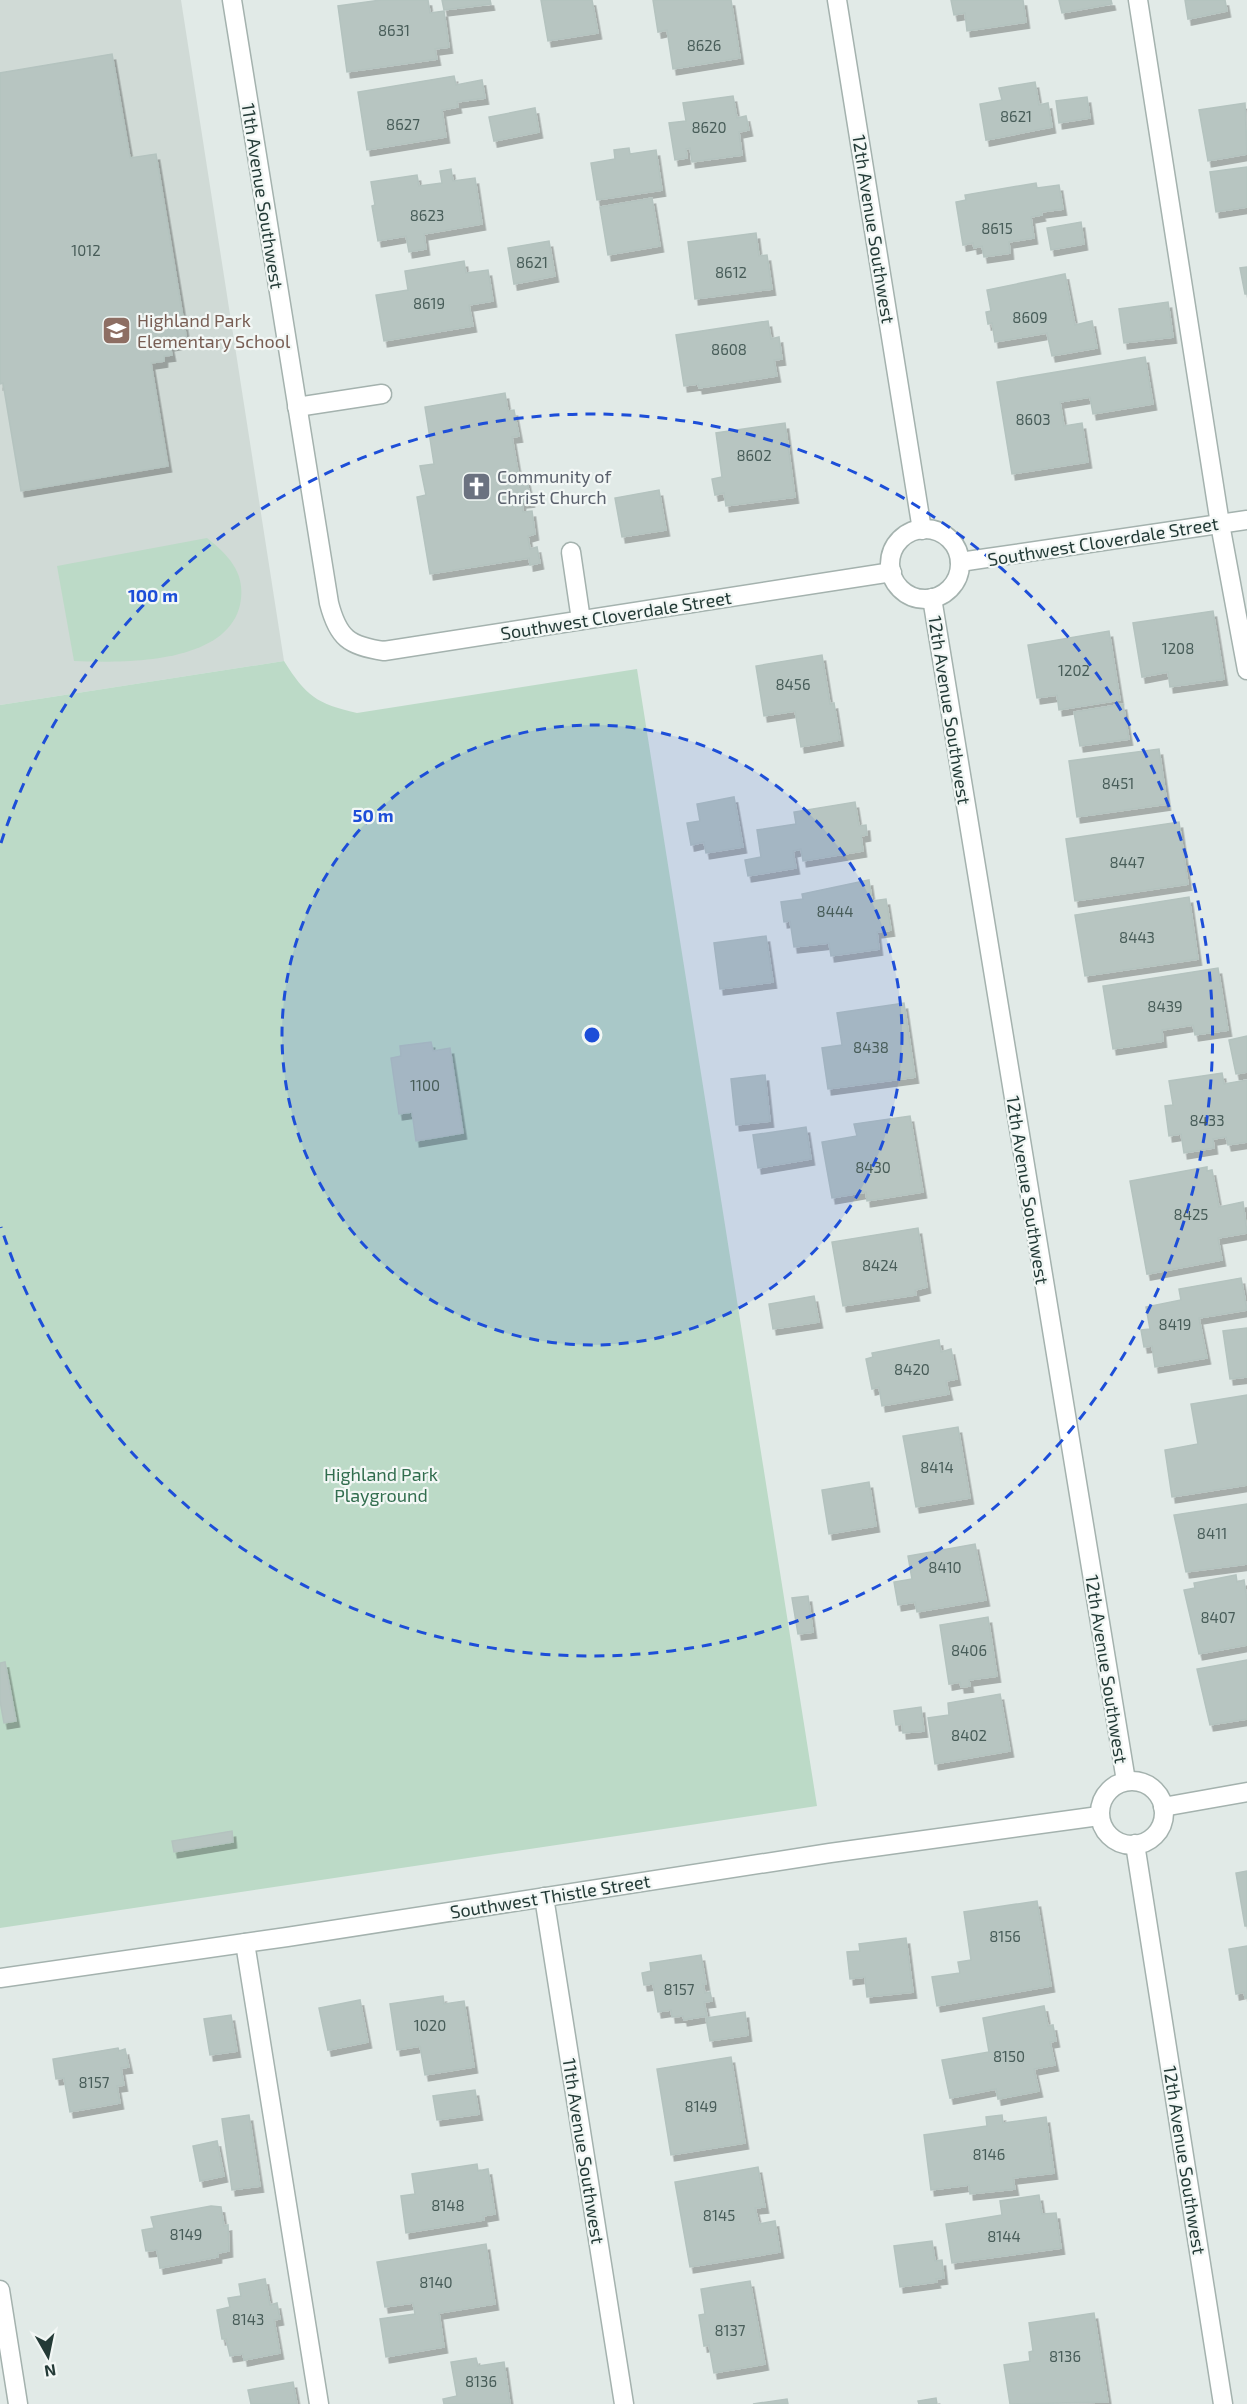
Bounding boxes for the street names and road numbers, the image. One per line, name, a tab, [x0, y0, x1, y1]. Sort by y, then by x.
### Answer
street label: 11th Avenue Southwest	[237, 101, 289, 291]
street label: 12th Avenue Southwest	[848, 133, 900, 325]
street label: Southwest Cloverdale Street	[986, 512, 1220, 570]
street label: Southwest Cloverdale Street	[499, 586, 733, 644]
street label: 12th Avenue Southwest	[924, 614, 976, 806]
street label: 12th Avenue Southwest	[1002, 1094, 1054, 1286]
street label: 12th Avenue Southwest	[1081, 1573, 1133, 1765]
street label: Southwest Thistle Street	[448, 1869, 652, 1923]
street label: 11th Avenue Southwest	[558, 2056, 610, 2246]
street label: 12th Avenue Southwest	[1159, 2064, 1211, 2256]

